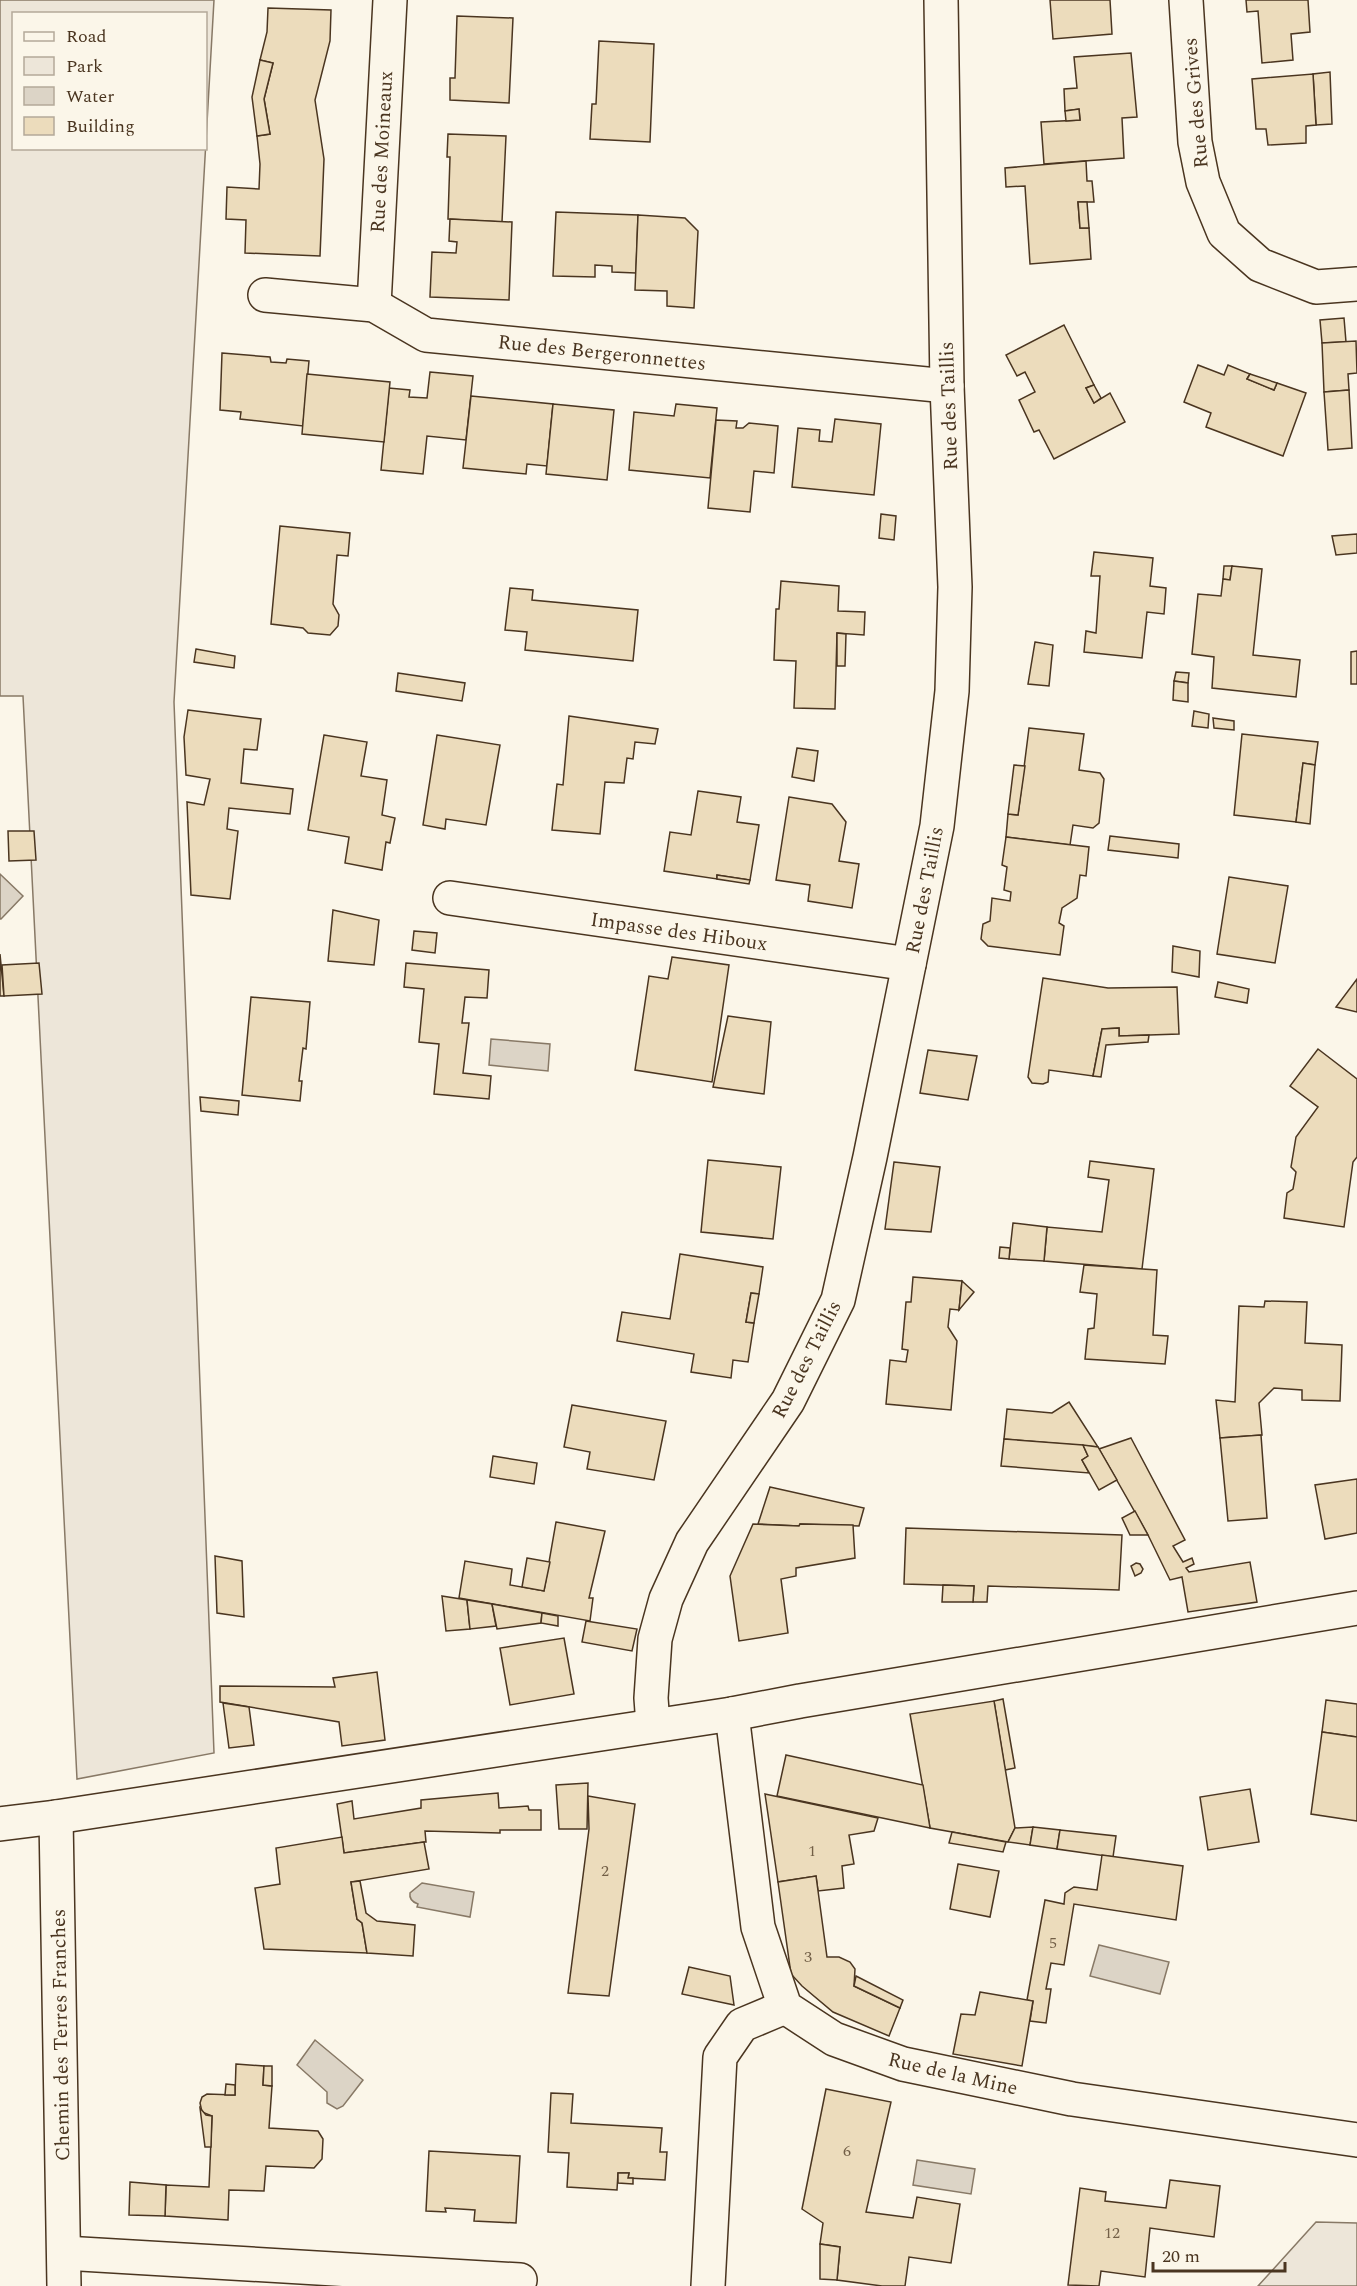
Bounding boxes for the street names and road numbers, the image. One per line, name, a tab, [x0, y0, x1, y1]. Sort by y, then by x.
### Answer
street label: Rue des Grives	[1175, 36, 1217, 170]
street label: Rue des Moineaux	[363, 70, 401, 234]
street label: Rue des Bergeronnettes	[496, 327, 707, 379]
street label: Rue des Taillis	[932, 341, 966, 471]
street label: Rue des Taillis	[898, 824, 952, 956]
street label: Impasse des Hiboux	[589, 905, 769, 959]
street label: Rue des Taillis	[764, 1295, 850, 1424]
street label: Chemin des Terres Franches	[44, 1908, 78, 2161]
street label: Rue de la Mine	[885, 2044, 1021, 2103]

